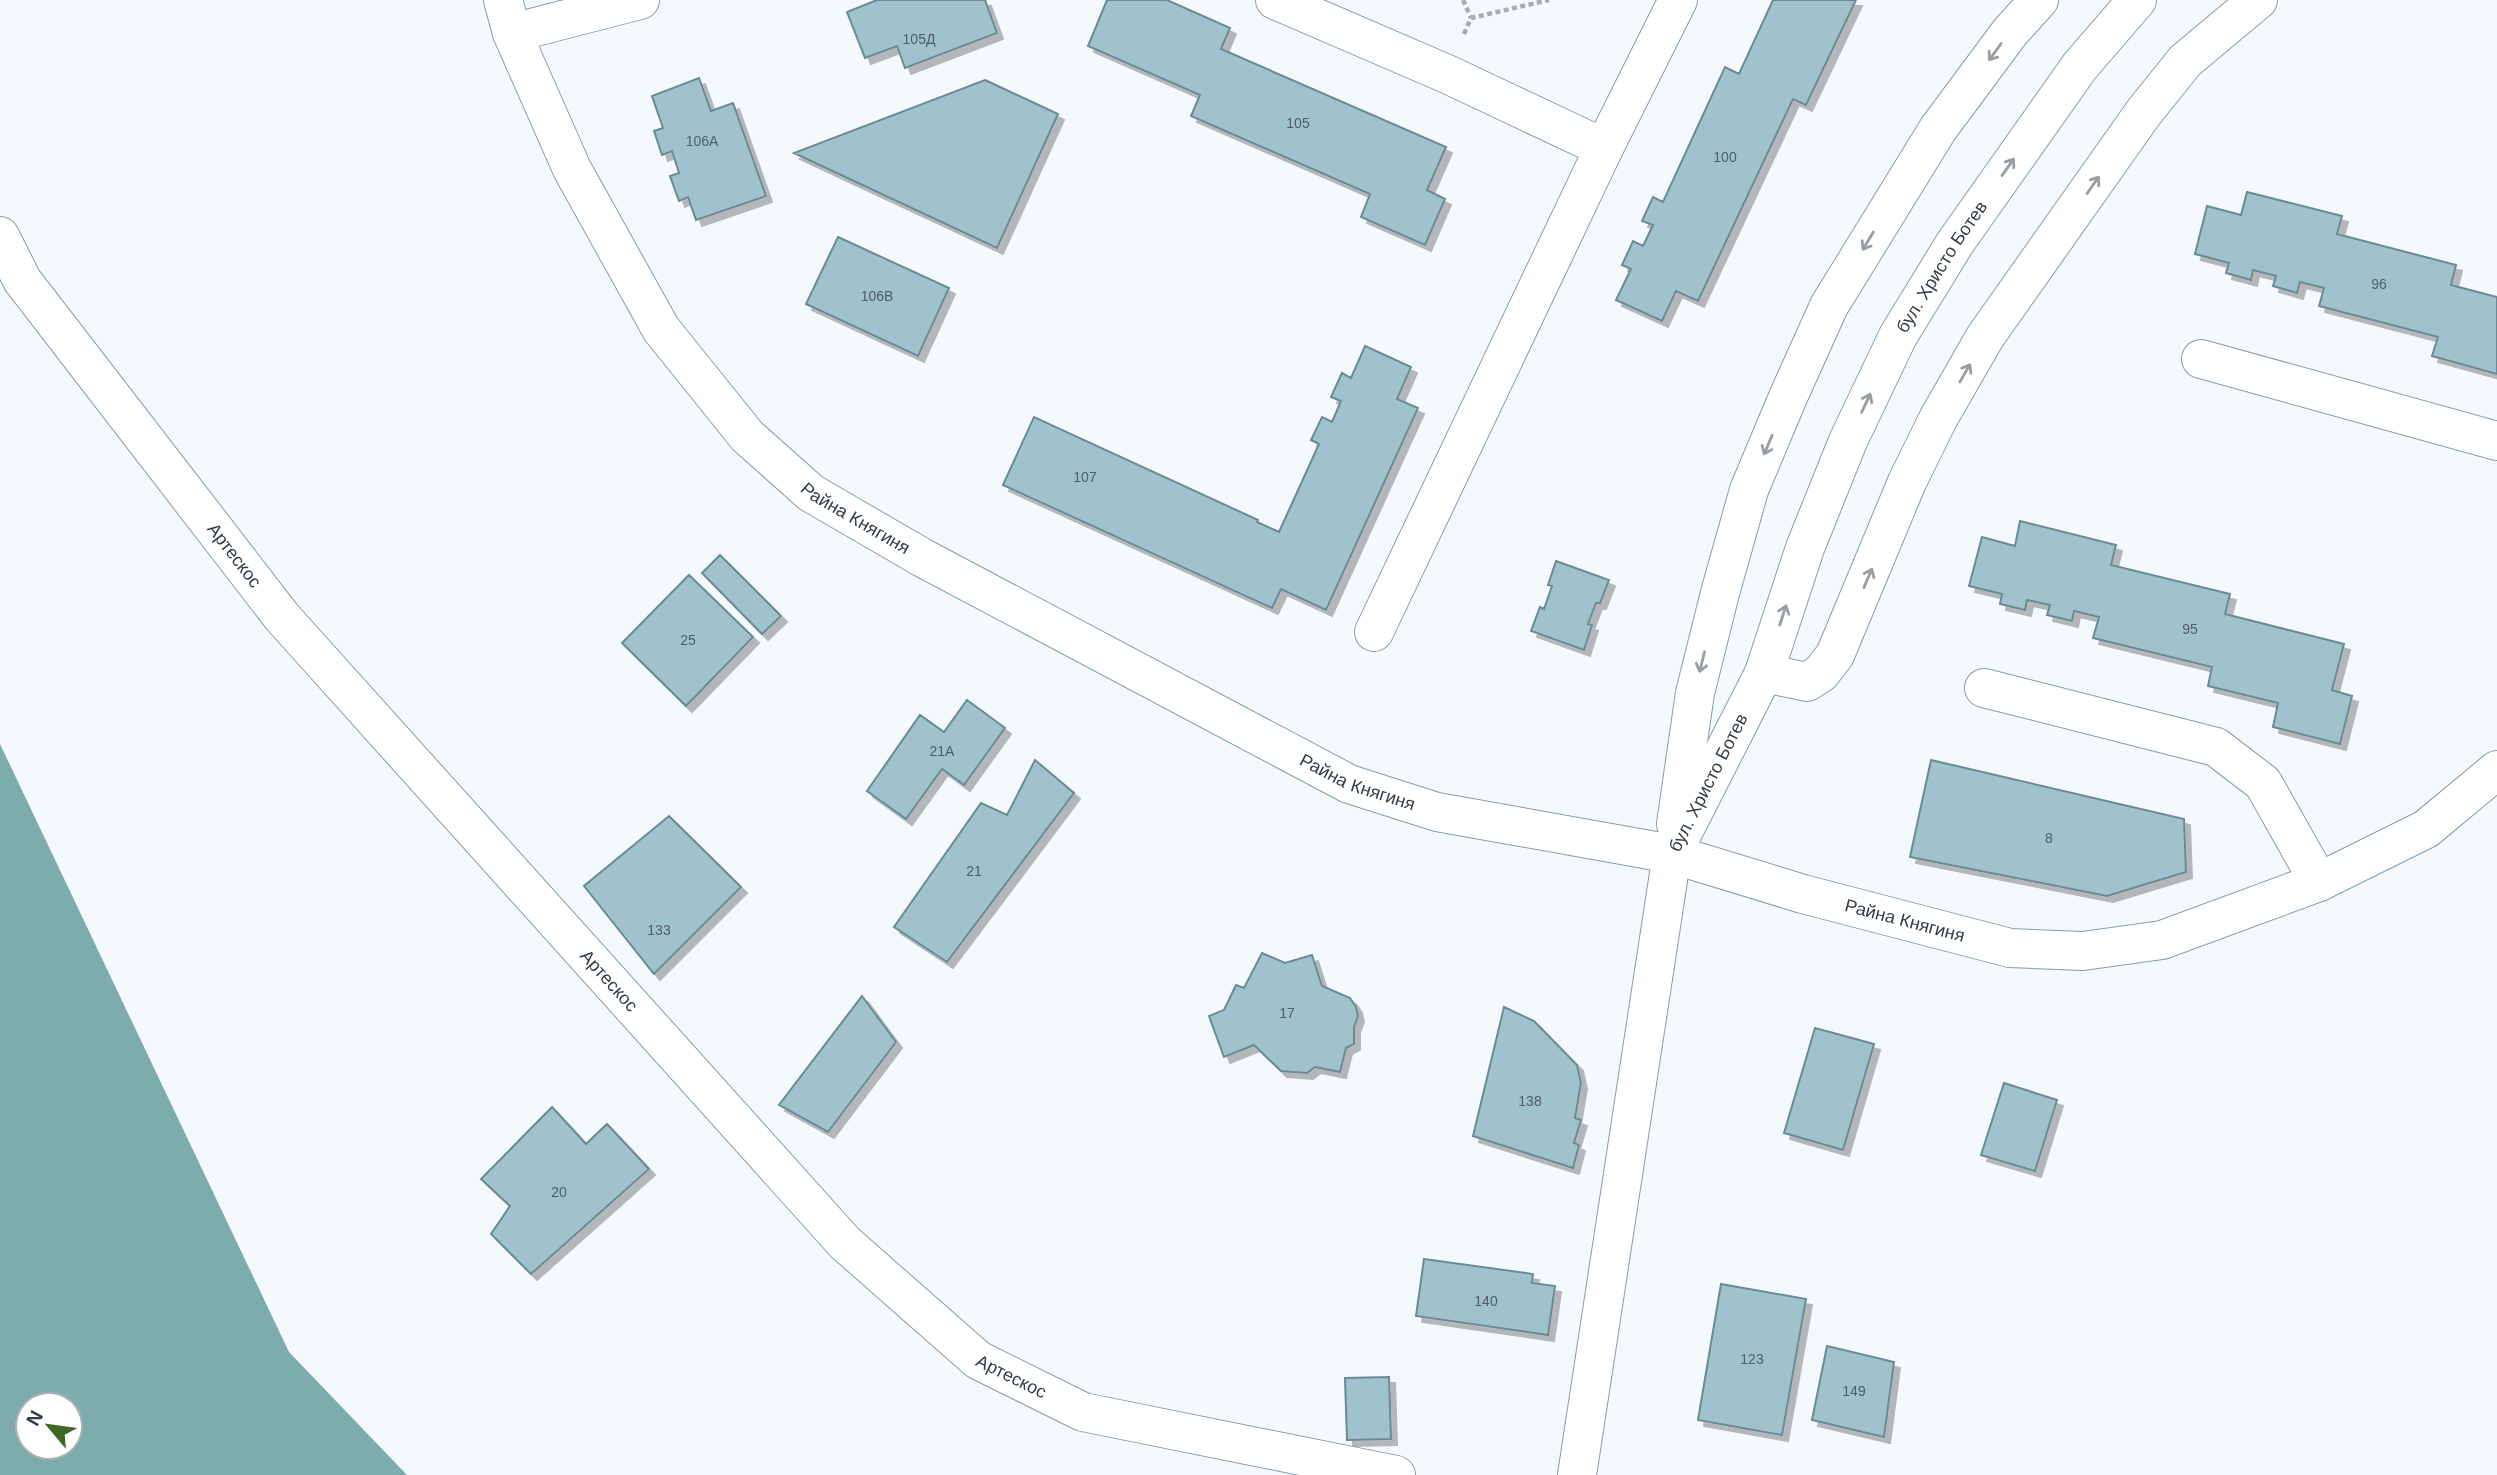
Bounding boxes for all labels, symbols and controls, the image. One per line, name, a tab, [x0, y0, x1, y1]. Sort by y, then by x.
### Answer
house number: 105Д	[903, 31, 936, 47]
one-way arrow	[1987, 42, 2002, 61]
house number: 105	[1286, 115, 1310, 131]
house number: 106А	[686, 133, 719, 149]
house number: 100	[1713, 149, 1737, 165]
one-way arrow	[2001, 158, 2015, 177]
one-way arrow	[2086, 176, 2100, 195]
street label: бул. Христо Ботев	[1892, 197, 1991, 336]
one-way arrow	[1861, 231, 1875, 251]
house number: 96	[2371, 276, 2387, 292]
house number: 106В	[861, 288, 893, 304]
one-way arrow	[1958, 363, 1972, 383]
one-way arrow	[1859, 393, 1873, 414]
one-way arrow	[1761, 433, 1774, 455]
house number: 107	[1073, 469, 1097, 485]
street label: Райна Княгиня	[797, 479, 913, 558]
street label: Артескос	[203, 519, 266, 591]
one-way arrow	[1862, 568, 1875, 589]
one-way arrow	[1777, 604, 1790, 626]
house number: 95	[2182, 621, 2198, 637]
house number: 25	[680, 632, 696, 648]
one-way arrow	[1695, 650, 1708, 673]
street label: бул. Христо Ботев	[1665, 710, 1752, 855]
house number: 21А	[930, 743, 955, 759]
street label: Райна Княгиня	[1296, 750, 1418, 814]
house number: 8	[2045, 830, 2053, 846]
house number: 21	[966, 863, 982, 879]
street label: Райна Княгиня	[1843, 895, 1967, 946]
house number: 133	[647, 922, 671, 938]
street label: Артескос	[576, 946, 642, 1016]
house number: 17	[1279, 1005, 1295, 1021]
house number: 138	[1518, 1093, 1542, 1109]
house number: 20	[551, 1184, 567, 1200]
house number: 140	[1474, 1293, 1498, 1309]
street label: Артескос	[973, 1351, 1050, 1402]
house number: 123	[1740, 1351, 1764, 1367]
house number: 149	[1842, 1383, 1866, 1399]
north arrow	[14, 1391, 84, 1461]
text: N	[22, 1407, 47, 1429]

